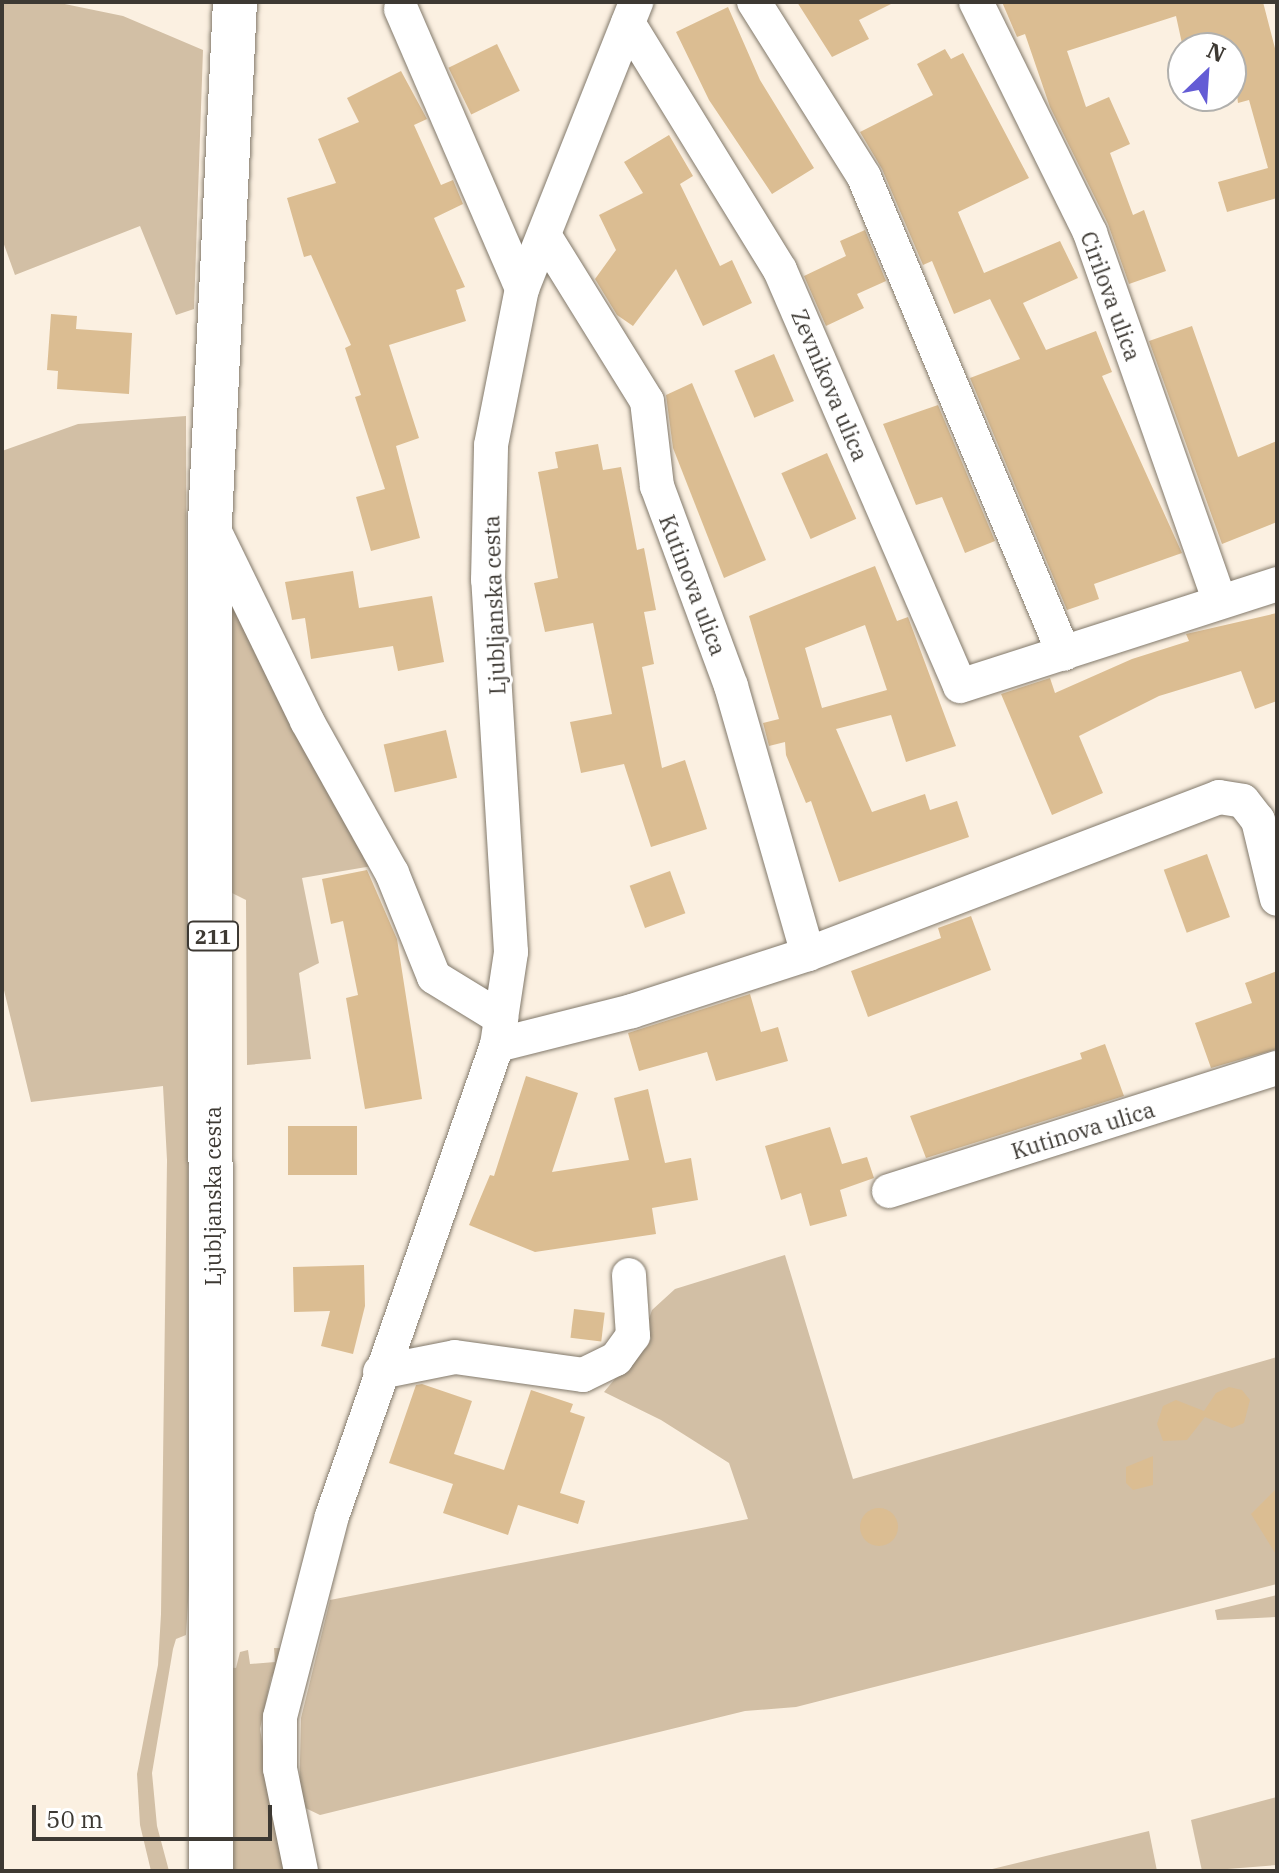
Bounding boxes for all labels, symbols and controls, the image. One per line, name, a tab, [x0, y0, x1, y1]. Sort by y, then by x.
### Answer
north arrow	[1167, 32, 1247, 112]
text: N	[1202, 35, 1231, 68]
street label: Cirilova ulica	[1075, 228, 1147, 364]
street label: Zevnikova ulica	[786, 305, 874, 465]
street label: Kutinova ulica	[654, 511, 732, 659]
street label: Ljubljanska cesta	[478, 515, 510, 695]
road number: 211	[187, 920, 239, 952]
street label: Kutinova ulica	[1008, 1096, 1158, 1164]
street label: Ljubljanska cesta	[200, 1106, 226, 1286]
scale bar	[36, 1789, 276, 1839]
text: 50 m	[46, 1803, 103, 1835]

